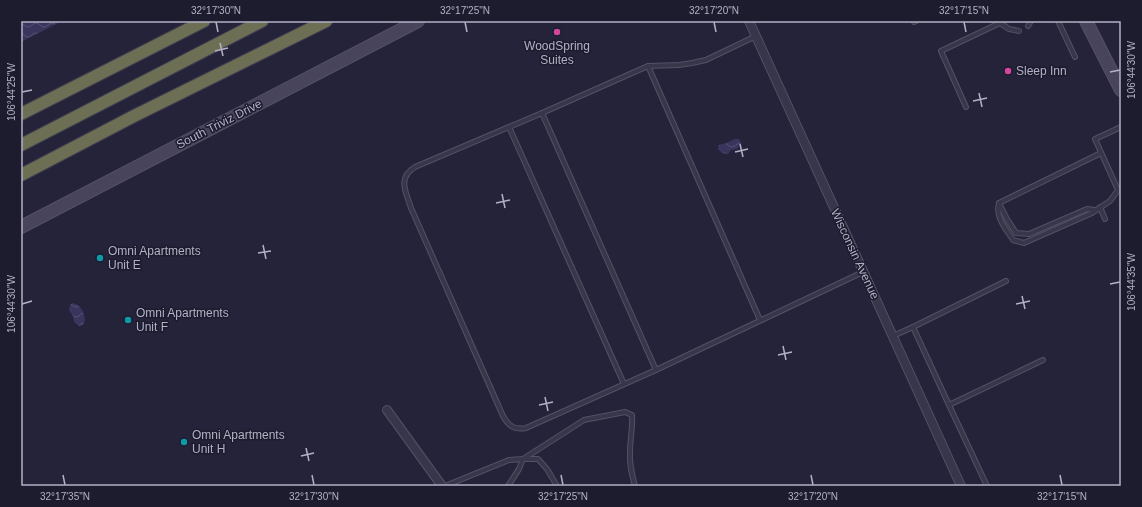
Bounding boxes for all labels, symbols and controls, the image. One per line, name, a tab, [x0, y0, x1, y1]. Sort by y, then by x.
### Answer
text: 32°17'30"N	[191, 5, 241, 16]
text: 32°17'25"N	[440, 5, 490, 16]
text: 32°17'20"N	[689, 5, 739, 16]
text: 32°17'15"N	[939, 5, 989, 16]
marker: WoodSpring Suites	[552, 27, 562, 37]
place label: WoodSpring Suites	[524, 39, 590, 67]
text: 106°44'30"W	[1126, 41, 1137, 99]
text: 106°44'25"W	[6, 63, 17, 121]
place label: Sleep Inn	[1016, 64, 1067, 78]
marker: Sleep Inn	[1003, 66, 1013, 76]
street label: South Triviz Drive	[174, 96, 264, 152]
street label: Wisconsin Avenue	[828, 207, 882, 302]
place label: Omni Apartments Unit E	[108, 244, 201, 272]
marker: Omni Apartments Unit E	[95, 253, 105, 263]
text: 106°44'35"W	[1126, 253, 1137, 311]
text: 106°44'30"W	[6, 275, 17, 333]
place label: Omni Apartments Unit F	[136, 306, 229, 334]
marker: Omni Apartments Unit F	[123, 315, 133, 325]
place label: Omni Apartments Unit H	[192, 428, 285, 456]
marker: Omni Apartments Unit H	[179, 437, 189, 447]
text: 32°17'35"N	[40, 491, 90, 502]
text: 32°17'30"N	[289, 491, 339, 502]
text: 32°17'25"N	[538, 491, 588, 502]
text: 32°17'20"N	[788, 491, 838, 502]
text: 32°17'15"N	[1037, 491, 1087, 502]

